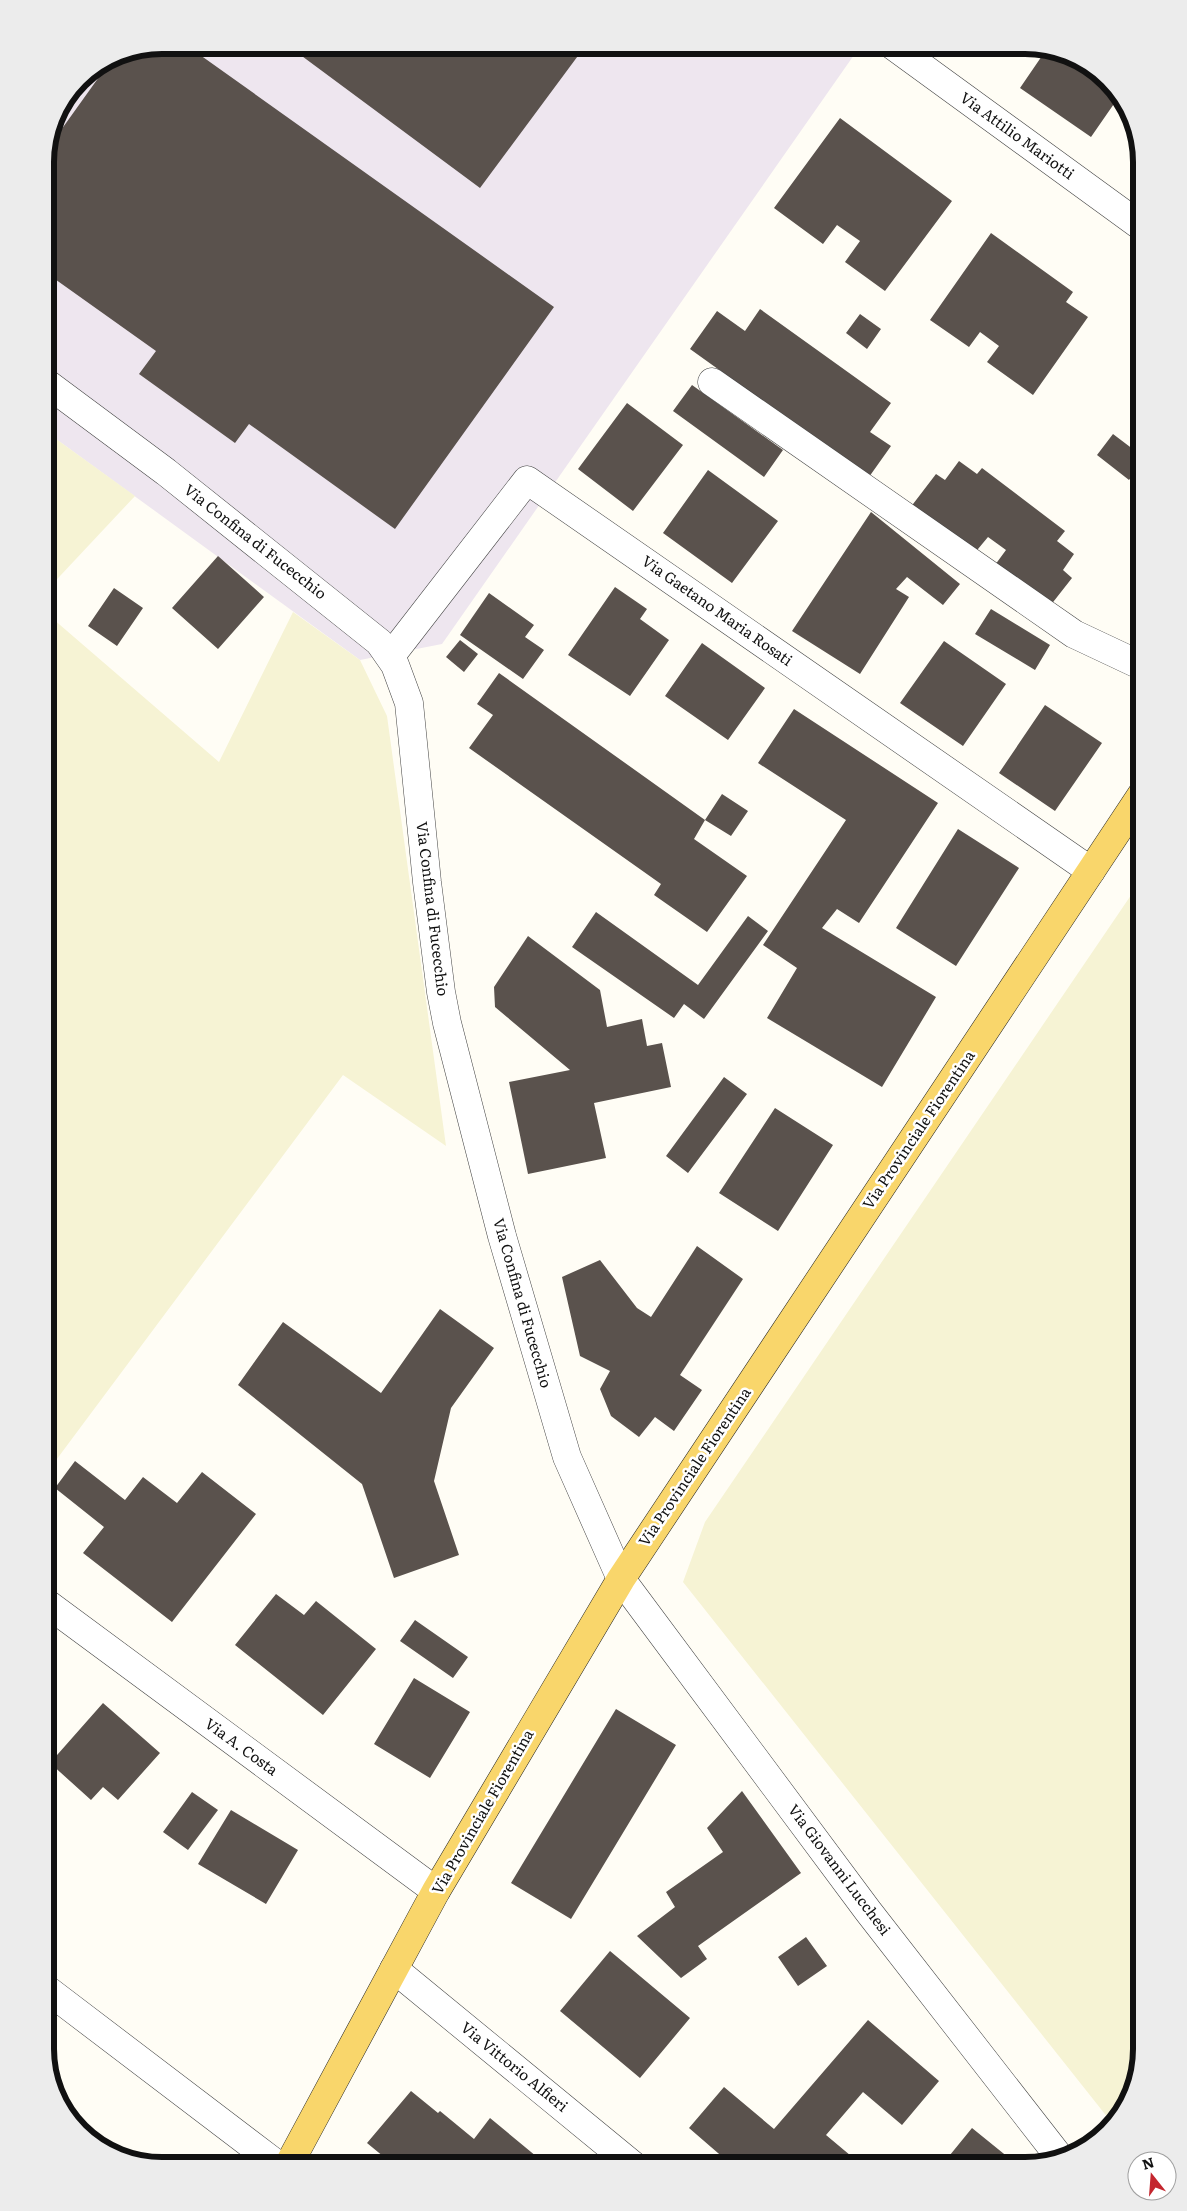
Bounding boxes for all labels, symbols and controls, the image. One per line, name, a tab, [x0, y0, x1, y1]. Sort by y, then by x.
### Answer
street label: Via Attilio Mariotti	[956, 85, 1080, 184]
street label: Via Confina di Fucecchio	[180, 478, 332, 604]
street label: Via Gaetano Maria Rosati	[638, 549, 798, 671]
street label: Via Confina di Fucecchio	[411, 820, 456, 998]
street label: Via Provinciale Fiorentina	[856, 1044, 980, 1213]
street label: Via Confina di Fucecchio	[488, 1215, 559, 1390]
street label: Via Provinciale Fiorentina	[632, 1381, 756, 1550]
street label: Via A. Costa	[200, 1711, 284, 1781]
street label: Via Provinciale Fiorentina	[425, 1724, 539, 1898]
street label: Via Giovanni Lucchesi	[783, 1799, 897, 1939]
street label: Via Vittorio Alfieri	[456, 2015, 574, 2116]
north arrow	[1127, 2151, 1177, 2201]
text: N	[1139, 2151, 1157, 2174]

